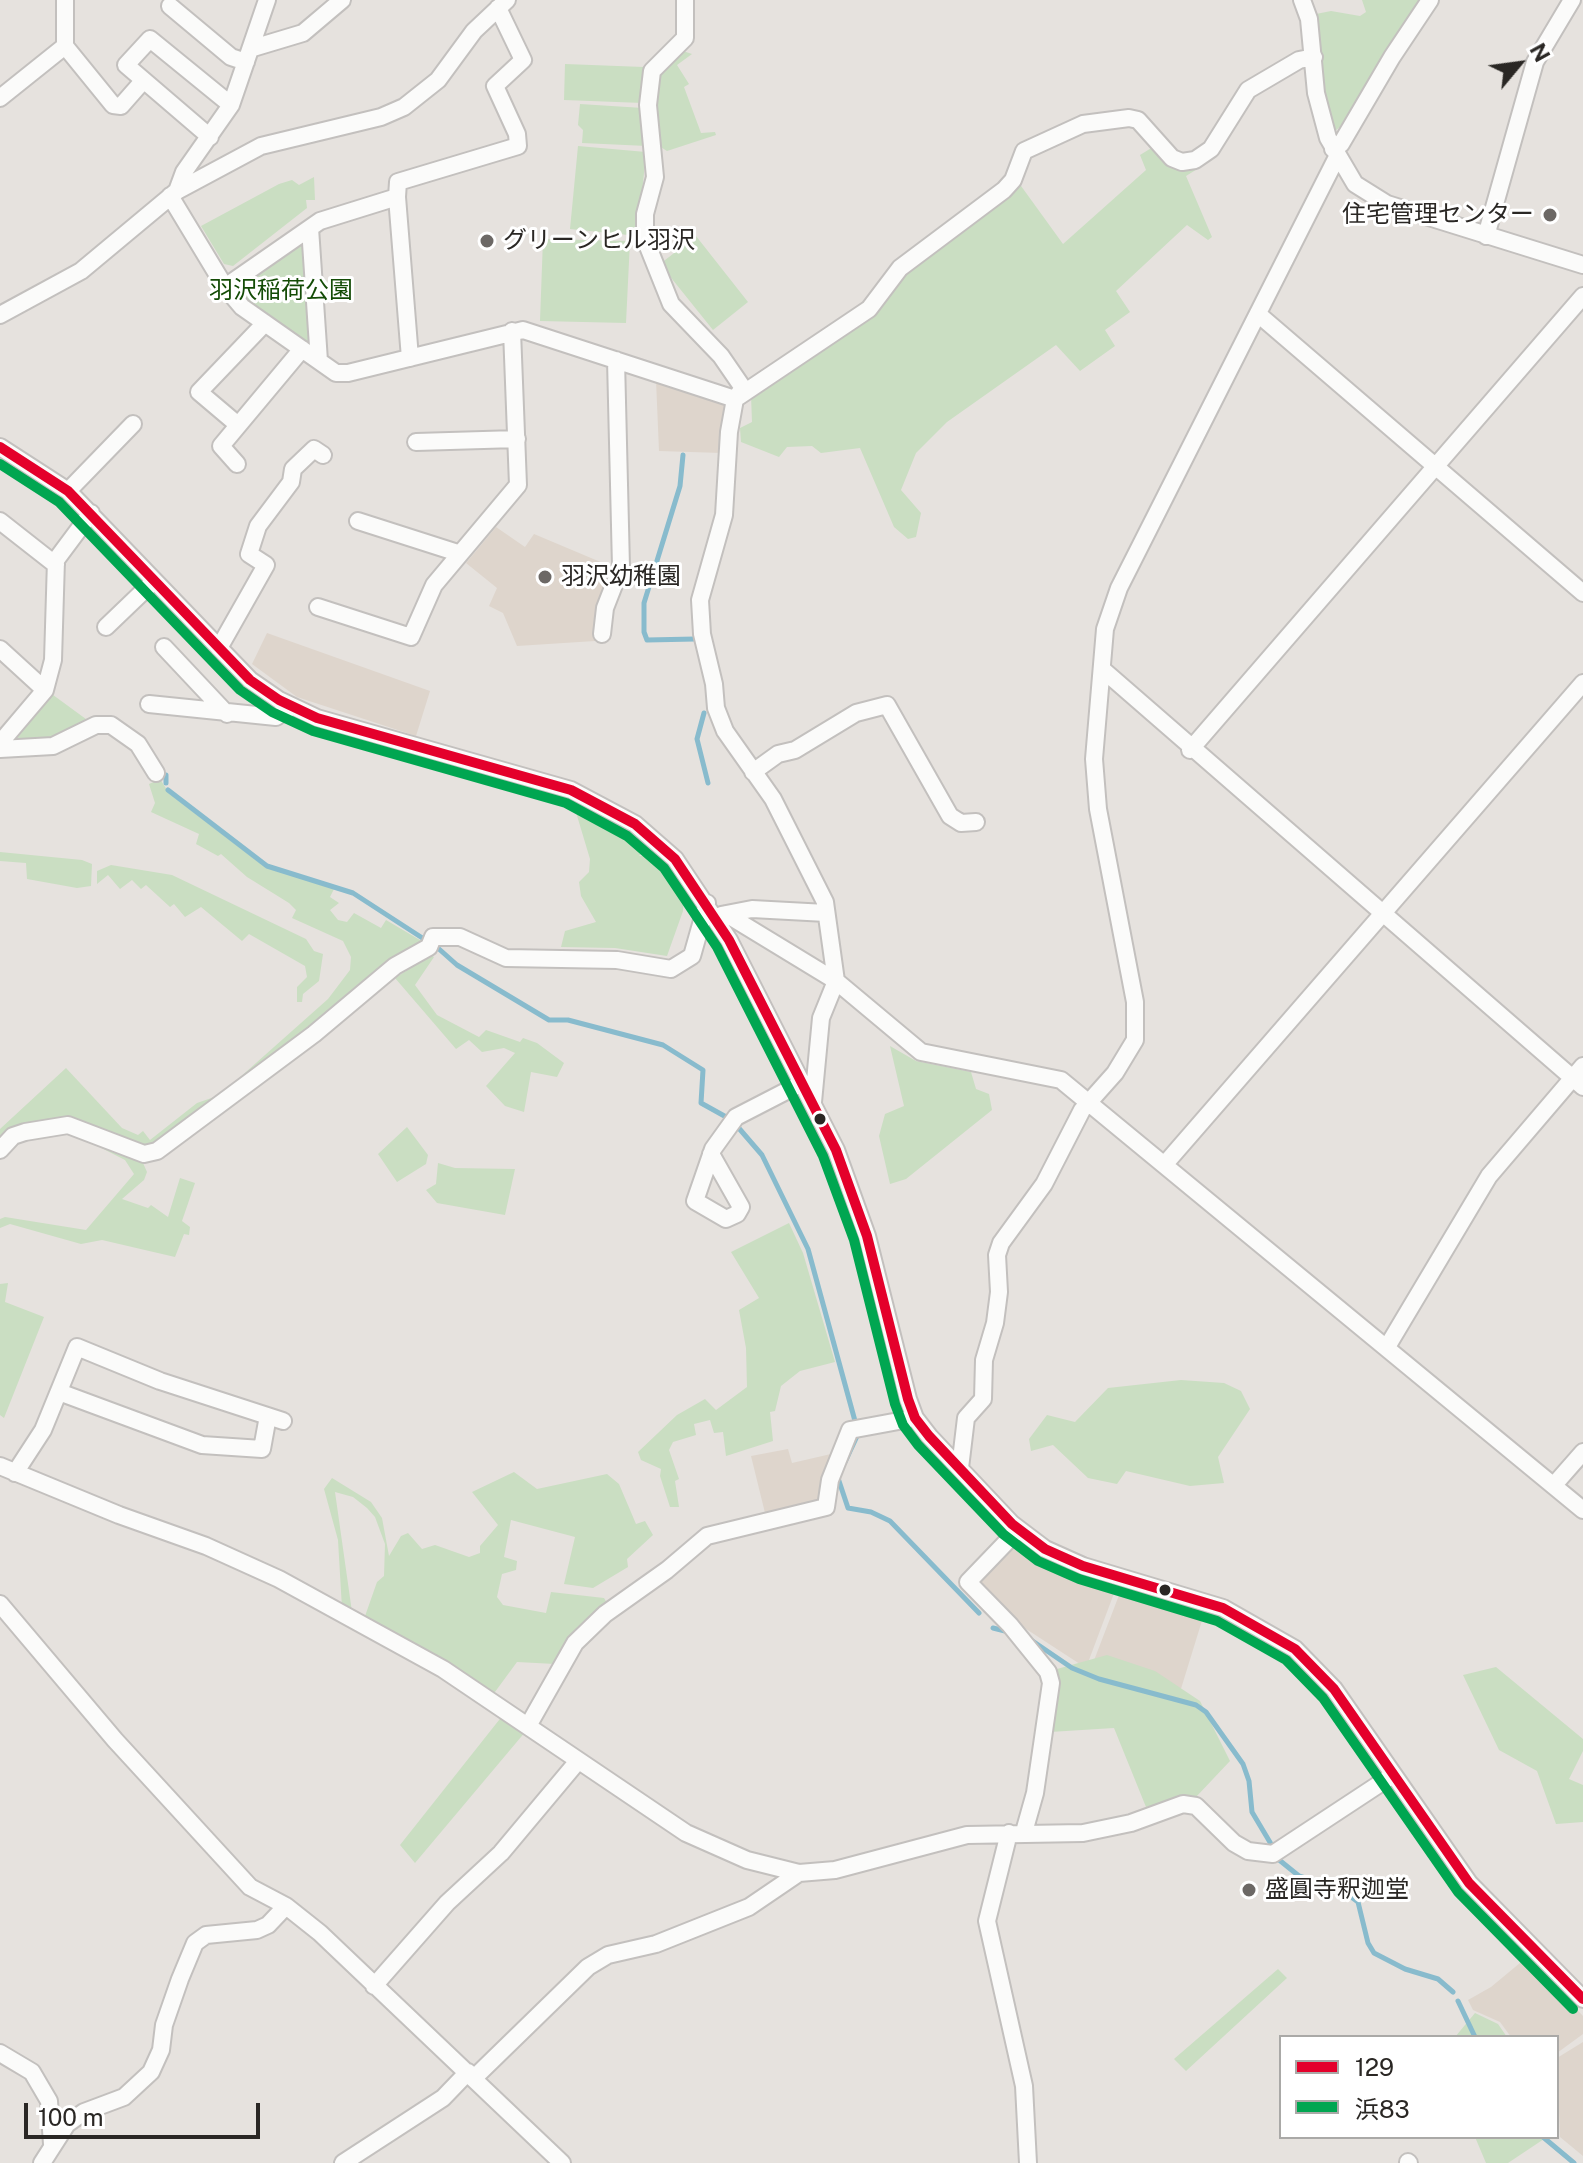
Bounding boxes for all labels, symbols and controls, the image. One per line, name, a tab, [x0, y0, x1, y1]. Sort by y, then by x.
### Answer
north arrow	[1479, 24, 1559, 104]
text: N	[1524, 39, 1556, 66]
place label: 住宅管理センター	[1342, 201, 1534, 229]
marker: 住宅管理センター	[1541, 206, 1559, 224]
place label: グリーンヒル羽沢	[503, 227, 695, 255]
marker: グリーンヒル羽沢	[478, 232, 496, 250]
park label: 羽沢稲荷公園	[209, 277, 353, 305]
place label: 羽沢幼稚園	[561, 563, 681, 591]
marker: 羽沢幼稚園	[536, 568, 554, 586]
unlabelled marker	[812, 1111, 828, 1127]
unlabelled marker	[1157, 1582, 1173, 1598]
place label: 盛圓寺釈迦堂	[1265, 1876, 1409, 1904]
marker: 盛圓寺釈迦堂	[1240, 1881, 1258, 1899]
legend	[1279, 2035, 1559, 2139]
text: 129	[1355, 2053, 1394, 2081]
scale bar	[28, 2087, 264, 2137]
text: 浜83	[1355, 2095, 1410, 2123]
text: 100 m	[38, 2103, 104, 2131]

